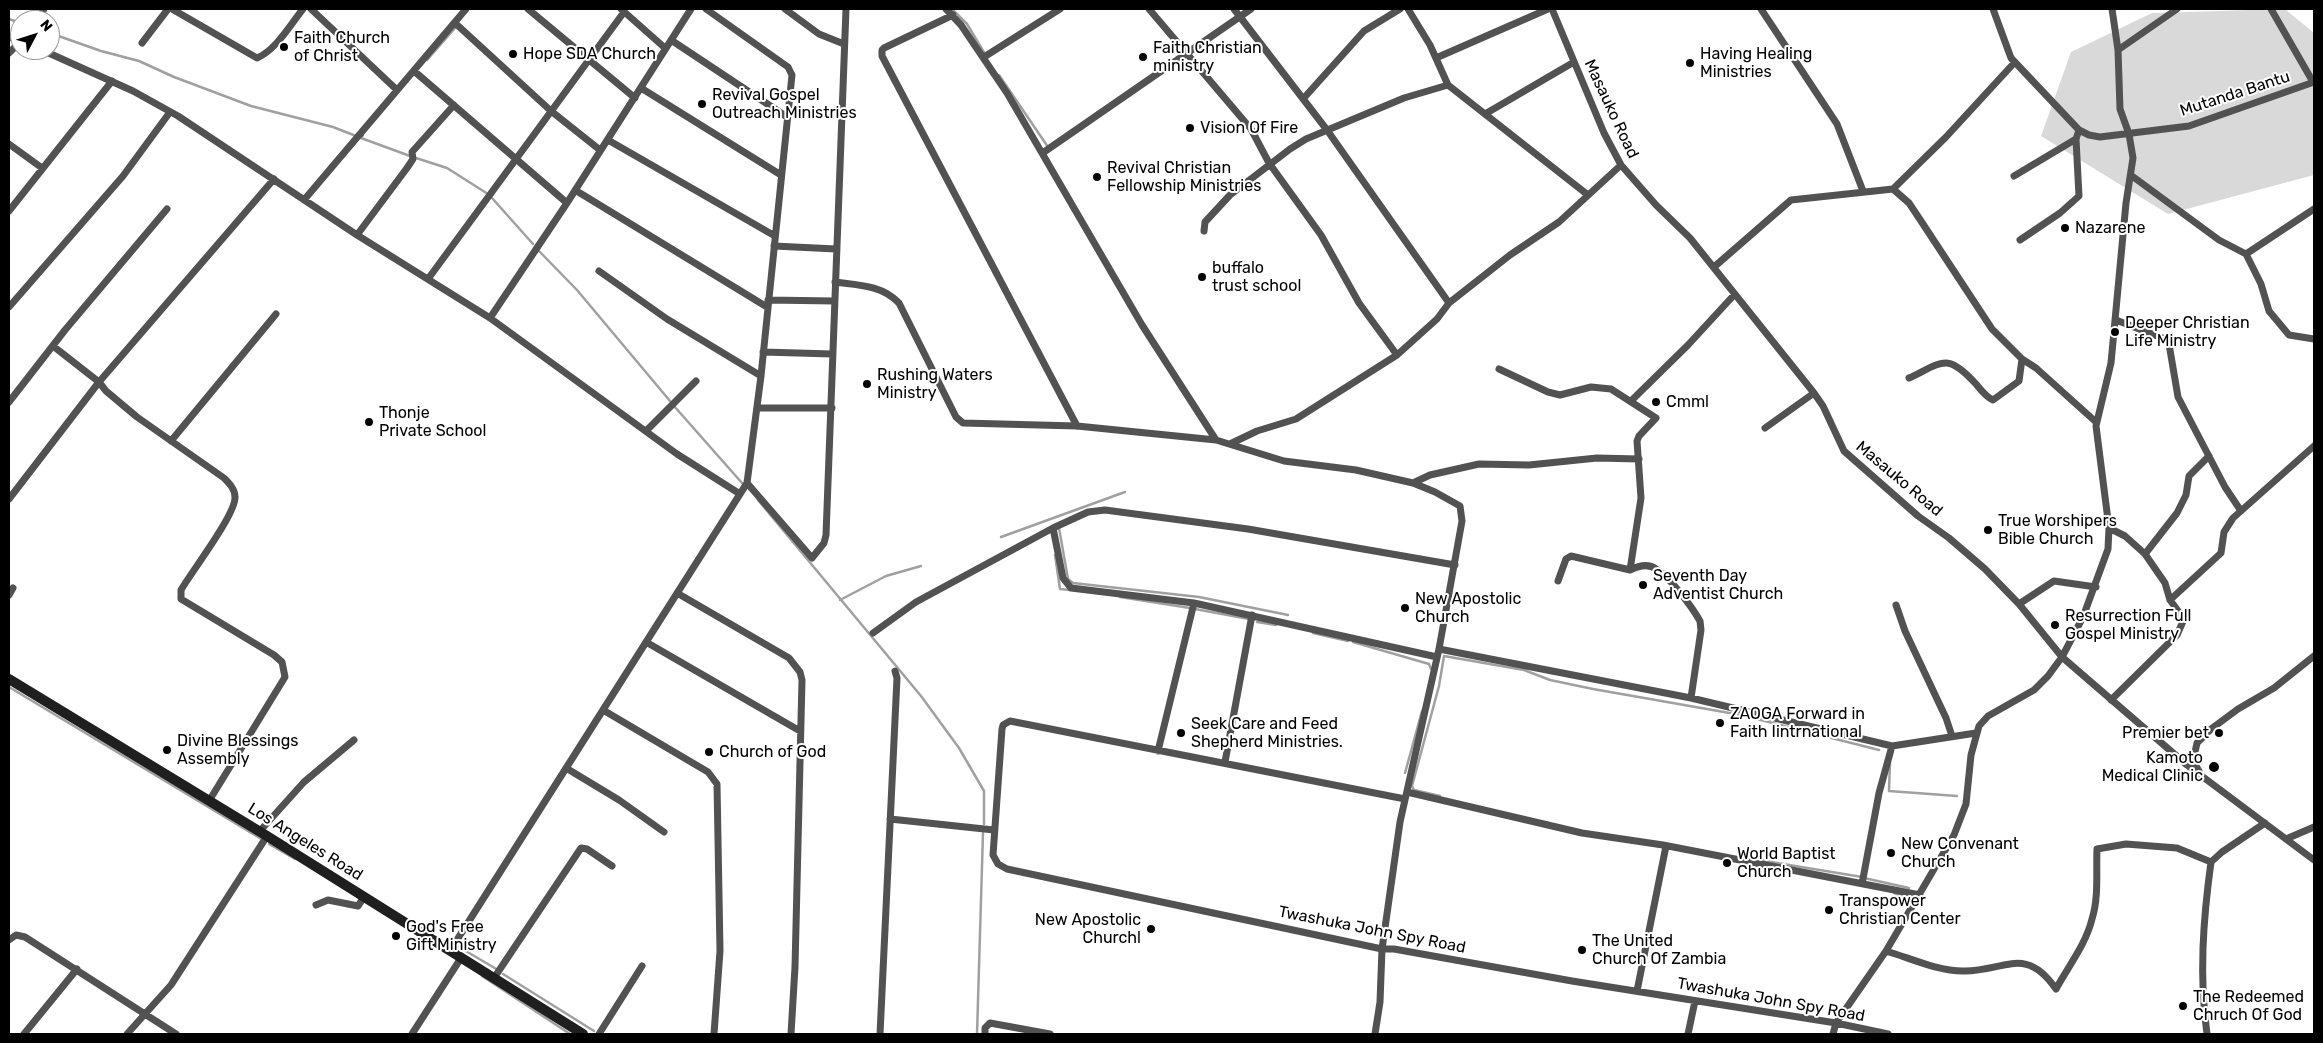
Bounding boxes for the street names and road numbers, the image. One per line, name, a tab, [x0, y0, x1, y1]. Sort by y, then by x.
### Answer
street label: Masauko Road	[1580, 56, 1642, 162]
street label: Mutanda Bantu	[2178, 67, 2292, 121]
street label: Masauko Road	[1852, 437, 1946, 521]
street label: Los Angeles Road	[244, 799, 366, 885]
street label: Twashuka John Spy Road	[1277, 902, 1467, 958]
street label: Twashuka John Spy Road	[1676, 974, 1866, 1026]

